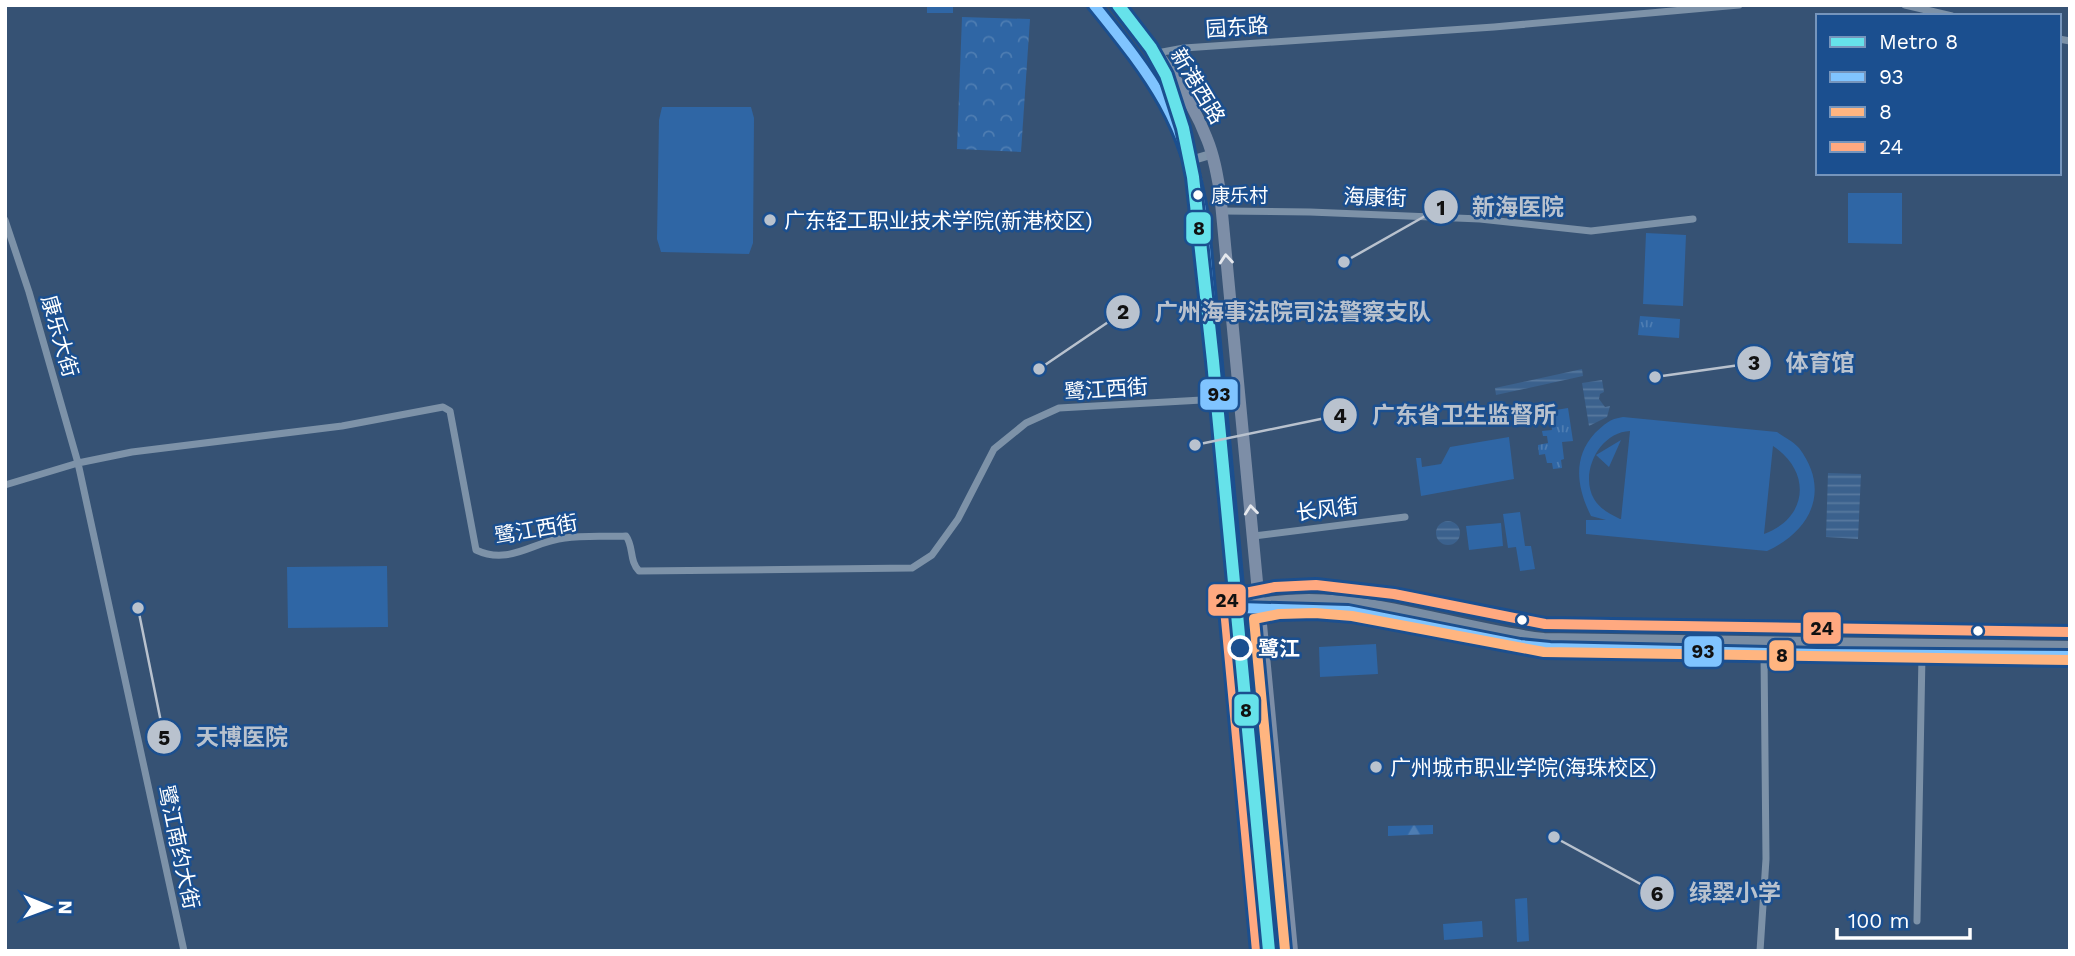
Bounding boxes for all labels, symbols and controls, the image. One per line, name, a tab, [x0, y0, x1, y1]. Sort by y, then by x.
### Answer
street label: 园东路	[1205, 12, 1269, 42]
legend	[1816, 14, 2061, 175]
text: Metro 8	[1879, 29, 1958, 54]
street label: 新港西路	[1166, 44, 1230, 128]
text: 93	[1879, 64, 1904, 89]
text: 8	[1879, 99, 1892, 124]
text: 24	[1879, 134, 1903, 159]
street label: 海康街	[1343, 183, 1407, 211]
place label: 康乐村	[1211, 184, 1268, 207]
callout: 新海医院	[1423, 185, 1578, 229]
marker: 康乐村	[1191, 188, 1205, 202]
text: 新海医院	[1472, 194, 1564, 221]
text: 1	[1436, 195, 1446, 220]
place label: 广东轻工职业技术学院(新港校区)	[784, 208, 1093, 233]
line badge: 8	[1185, 211, 1212, 245]
marker: 广东轻工职业技术学院(新港校区)	[762, 212, 778, 228]
text: 8	[1193, 217, 1205, 240]
one-way arrow	[1219, 254, 1234, 265]
callout: 广州海事法院司法警察支队	[1106, 290, 1445, 334]
street label: 康乐大街	[36, 292, 84, 380]
text: 2	[1117, 299, 1129, 324]
text: 广州海事法院司法警察支队	[1155, 299, 1431, 326]
callout: 体育馆	[1737, 341, 1869, 385]
text: 3	[1748, 350, 1760, 375]
text: 体育馆	[1786, 350, 1855, 377]
street label: 鹭江西街	[1063, 374, 1149, 404]
line badge: 93	[1199, 378, 1239, 411]
text: 93	[1208, 383, 1230, 406]
callout: 广东省卫生监督所	[1323, 393, 1570, 437]
text: 广东省卫生监督所	[1372, 402, 1556, 429]
text: 4	[1333, 403, 1347, 428]
street label: 长风街	[1294, 493, 1360, 525]
one-way arrow	[1244, 504, 1259, 515]
street label: 鹭江西街	[492, 509, 580, 549]
line badge: 24	[1207, 583, 1247, 617]
text: 24	[1215, 589, 1239, 612]
line badge: 24	[1802, 611, 1842, 645]
unlabelled marker	[1515, 613, 1529, 627]
text: 24	[1810, 617, 1834, 640]
unlabelled marker	[1971, 624, 1985, 638]
line badge: 93	[1683, 635, 1723, 668]
marker: 鹭江	[1228, 636, 1252, 660]
place label: 鹭江	[1258, 636, 1300, 661]
line badge: 8	[1768, 639, 1795, 672]
text: 93	[1692, 640, 1714, 663]
text: 8	[1776, 644, 1788, 667]
line badge: 8	[1233, 693, 1260, 727]
text: 8	[1240, 699, 1252, 722]
callout: 天博医院	[147, 715, 302, 759]
text: 天博医院	[196, 724, 288, 751]
text: 5	[158, 725, 170, 750]
place label: 广州城市职业学院(海珠校区)	[1390, 755, 1657, 780]
marker: 广州城市职业学院(海珠校区)	[1368, 759, 1384, 775]
street label: 鹭江南约大街	[154, 783, 204, 911]
callout: 绿翠小学	[1640, 871, 1795, 915]
north arrow	[14, 872, 84, 942]
text: 绿翠小学	[1689, 880, 1781, 907]
text: 6	[1651, 881, 1664, 906]
scale bar	[1837, 897, 1970, 941]
text: N	[54, 900, 77, 915]
text: 100 m	[1848, 908, 1910, 933]

